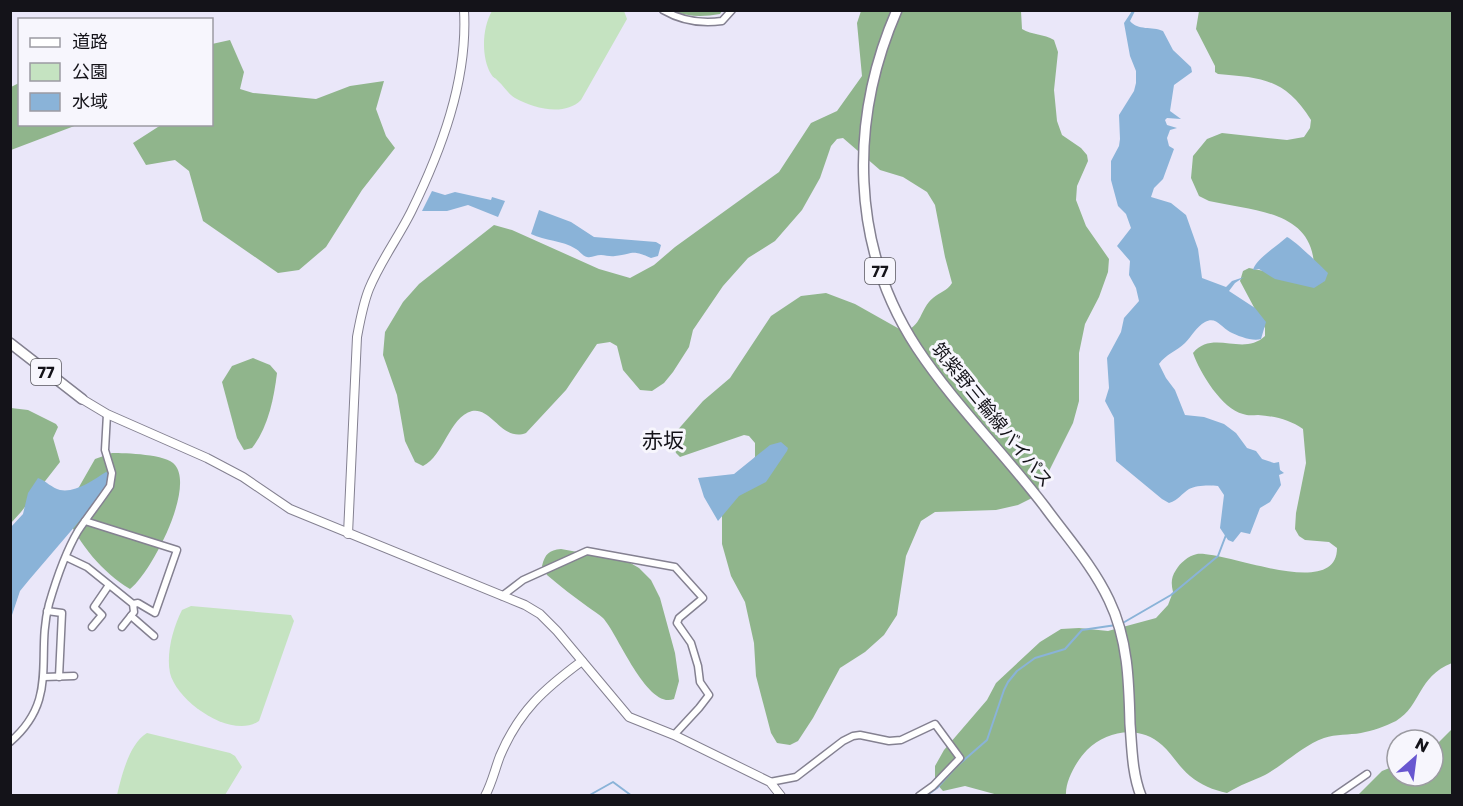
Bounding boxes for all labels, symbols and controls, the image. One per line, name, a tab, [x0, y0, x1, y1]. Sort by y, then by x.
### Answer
legend	[18, 18, 213, 126]
text: 道路	[72, 29, 108, 54]
text: 公園	[72, 59, 108, 84]
text: 水域	[72, 89, 108, 114]
road number: 77	[865, 258, 895, 284]
street label: 筑紫野三輪線バイパス	[926, 337, 1059, 492]
road number: 77	[31, 359, 61, 385]
district label: 赤坂	[642, 426, 684, 455]
north arrow	[1385, 728, 1445, 788]
text: N	[1411, 732, 1433, 758]

